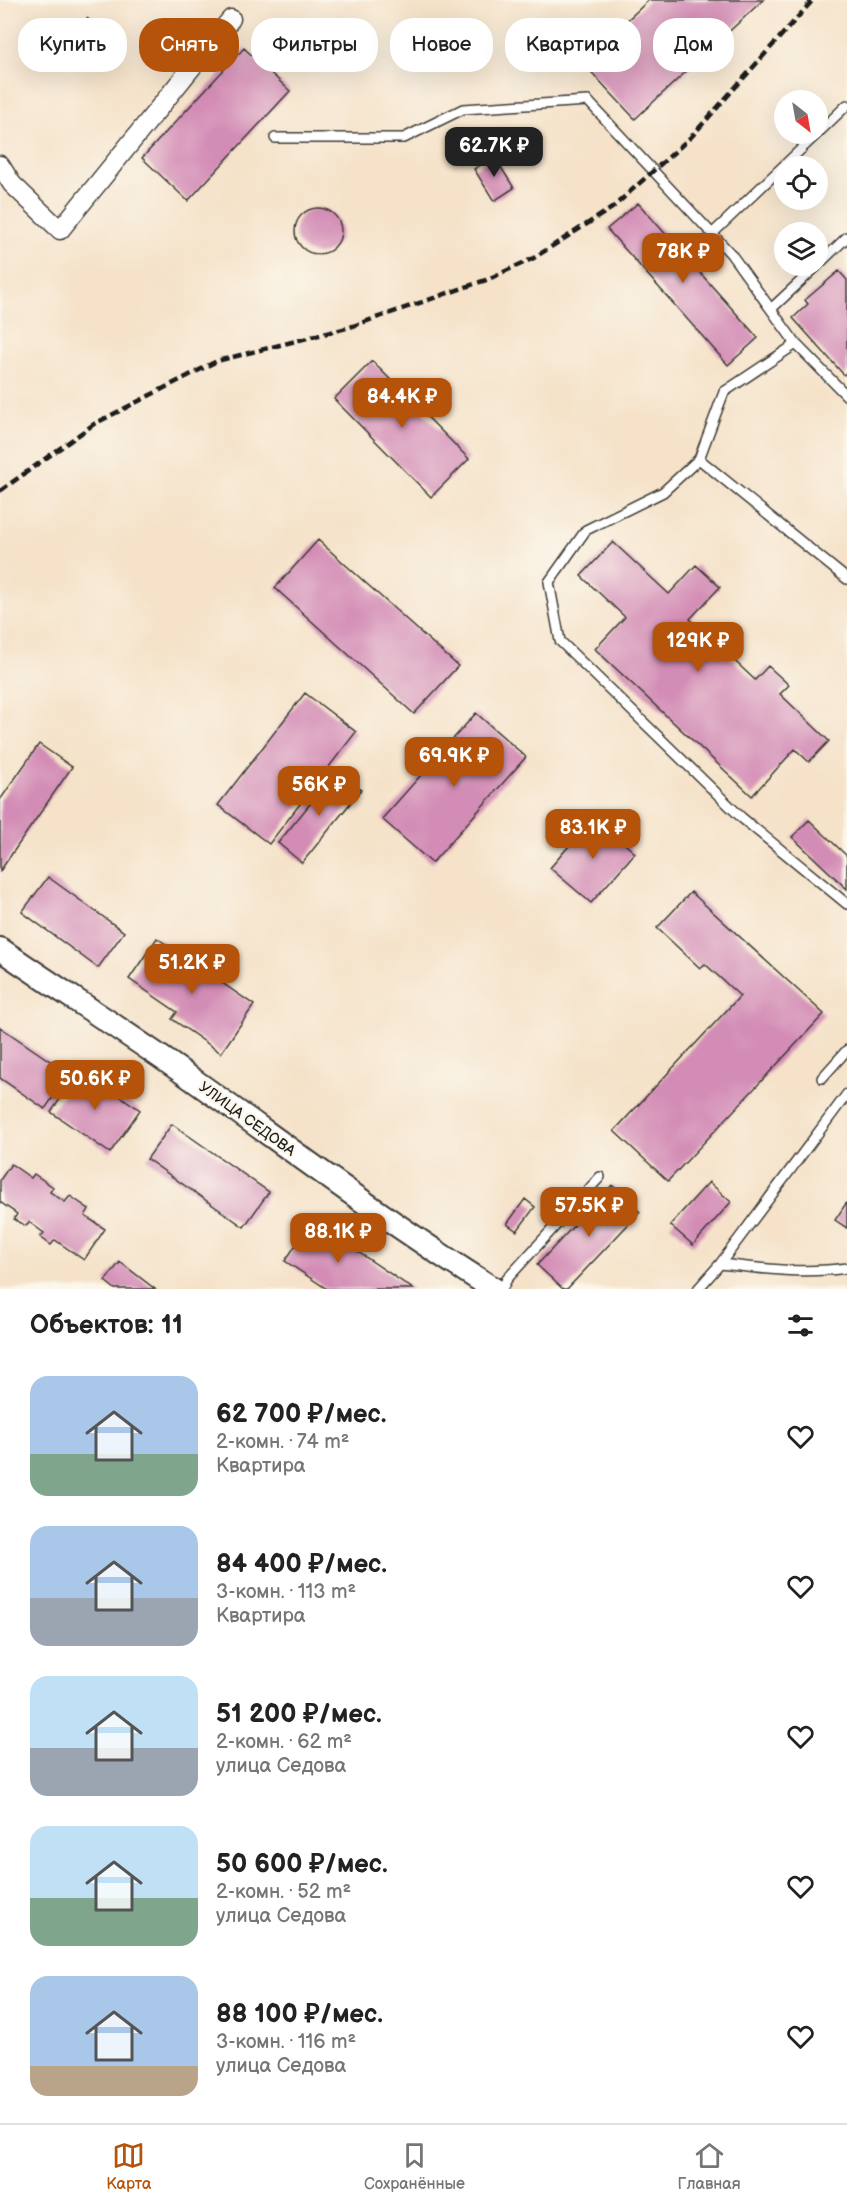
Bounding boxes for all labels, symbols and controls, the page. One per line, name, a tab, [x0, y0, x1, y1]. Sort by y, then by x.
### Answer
chip: Купить	[18, 18, 127, 72]
chip: Снять	[139, 18, 239, 72]
chip: Фильтры	[251, 18, 378, 72]
chip: Новое	[390, 18, 493, 72]
chip: Квартира	[505, 18, 641, 72]
chip: Дом	[653, 18, 734, 72]
north arrow	[774, 90, 828, 144]
map controls	[774, 90, 828, 276]
pin: 62.7K ₽	[439, 127, 549, 178]
text: 62.7K ₽	[459, 134, 529, 158]
button: locate	[774, 156, 828, 210]
button: layers	[774, 222, 828, 276]
pin: 78K ₽	[641, 233, 725, 284]
text: 78K ₽	[656, 240, 710, 264]
pin: 84.4K ₽	[347, 378, 457, 429]
text: 84.4K ₽	[367, 385, 437, 409]
pin: 129K ₽	[649, 622, 747, 673]
text: 129K ₽	[667, 629, 729, 653]
pin: 69.9K ₽	[399, 737, 509, 788]
text: 69.9K ₽	[419, 744, 489, 768]
pin: 56K ₽	[277, 766, 361, 817]
text: 56K ₽	[292, 773, 346, 797]
pin: 83.1K ₽	[538, 809, 648, 860]
text: 83.1K ₽	[559, 816, 627, 840]
pin: 51.2K ₽	[137, 944, 247, 995]
text: 51.2K ₽	[159, 951, 225, 975]
pin: 50.6K ₽	[40, 1060, 150, 1111]
text: 50.6K ₽	[59, 1067, 131, 1091]
street label: УЛИЦА СЕДОВА	[195, 1078, 300, 1161]
pin: 57.5K ₽	[534, 1187, 644, 1238]
text: 57.5K ₽	[554, 1194, 624, 1218]
pin: 88.1K ₽	[283, 1213, 393, 1264]
text: 88.1K ₽	[304, 1220, 372, 1244]
icon: filters	[784, 1309, 817, 1342]
text: Объектов: 11	[30, 1310, 183, 1341]
text: 62 700 ₽/мес.	[216, 1399, 386, 1430]
icon: home	[78, 1400, 150, 1472]
icon: heart	[784, 1420, 817, 1453]
text: 2-комн. · 74 m²	[216, 1430, 349, 1454]
text: Квартира	[216, 1454, 306, 1478]
text: 84 400 ₽/мес.	[216, 1549, 387, 1580]
icon: home	[78, 1550, 150, 1622]
icon: heart	[784, 1570, 817, 1603]
text: 3-комн. · 113 m²	[216, 1580, 356, 1604]
text: Квартира	[216, 1604, 306, 1628]
text: 51 200 ₽/мес.	[216, 1699, 382, 1730]
icon: home	[78, 1700, 150, 1772]
icon: heart	[784, 1720, 817, 1753]
text: 2-комн. · 62 m²	[216, 1730, 352, 1754]
text: улица Седова	[216, 1754, 346, 1778]
text: 50 600 ₽/мес.	[216, 1849, 388, 1880]
icon: home	[78, 1850, 150, 1922]
icon: heart	[784, 1870, 817, 1903]
text: 2-комн. · 52 m²	[216, 1880, 351, 1904]
text: улица Седова	[216, 1904, 346, 1928]
text: 88 100 ₽/мес.	[216, 1999, 383, 2030]
icon: home	[78, 2000, 150, 2072]
icon: heart	[784, 2020, 817, 2053]
text: 3-комн. · 116 m²	[216, 2030, 356, 2054]
text: улица Седова	[216, 2054, 346, 2078]
tab: Карта	[106, 2139, 151, 2194]
tab: Сохранённые	[364, 2139, 465, 2194]
tab: Главная	[678, 2139, 741, 2194]

